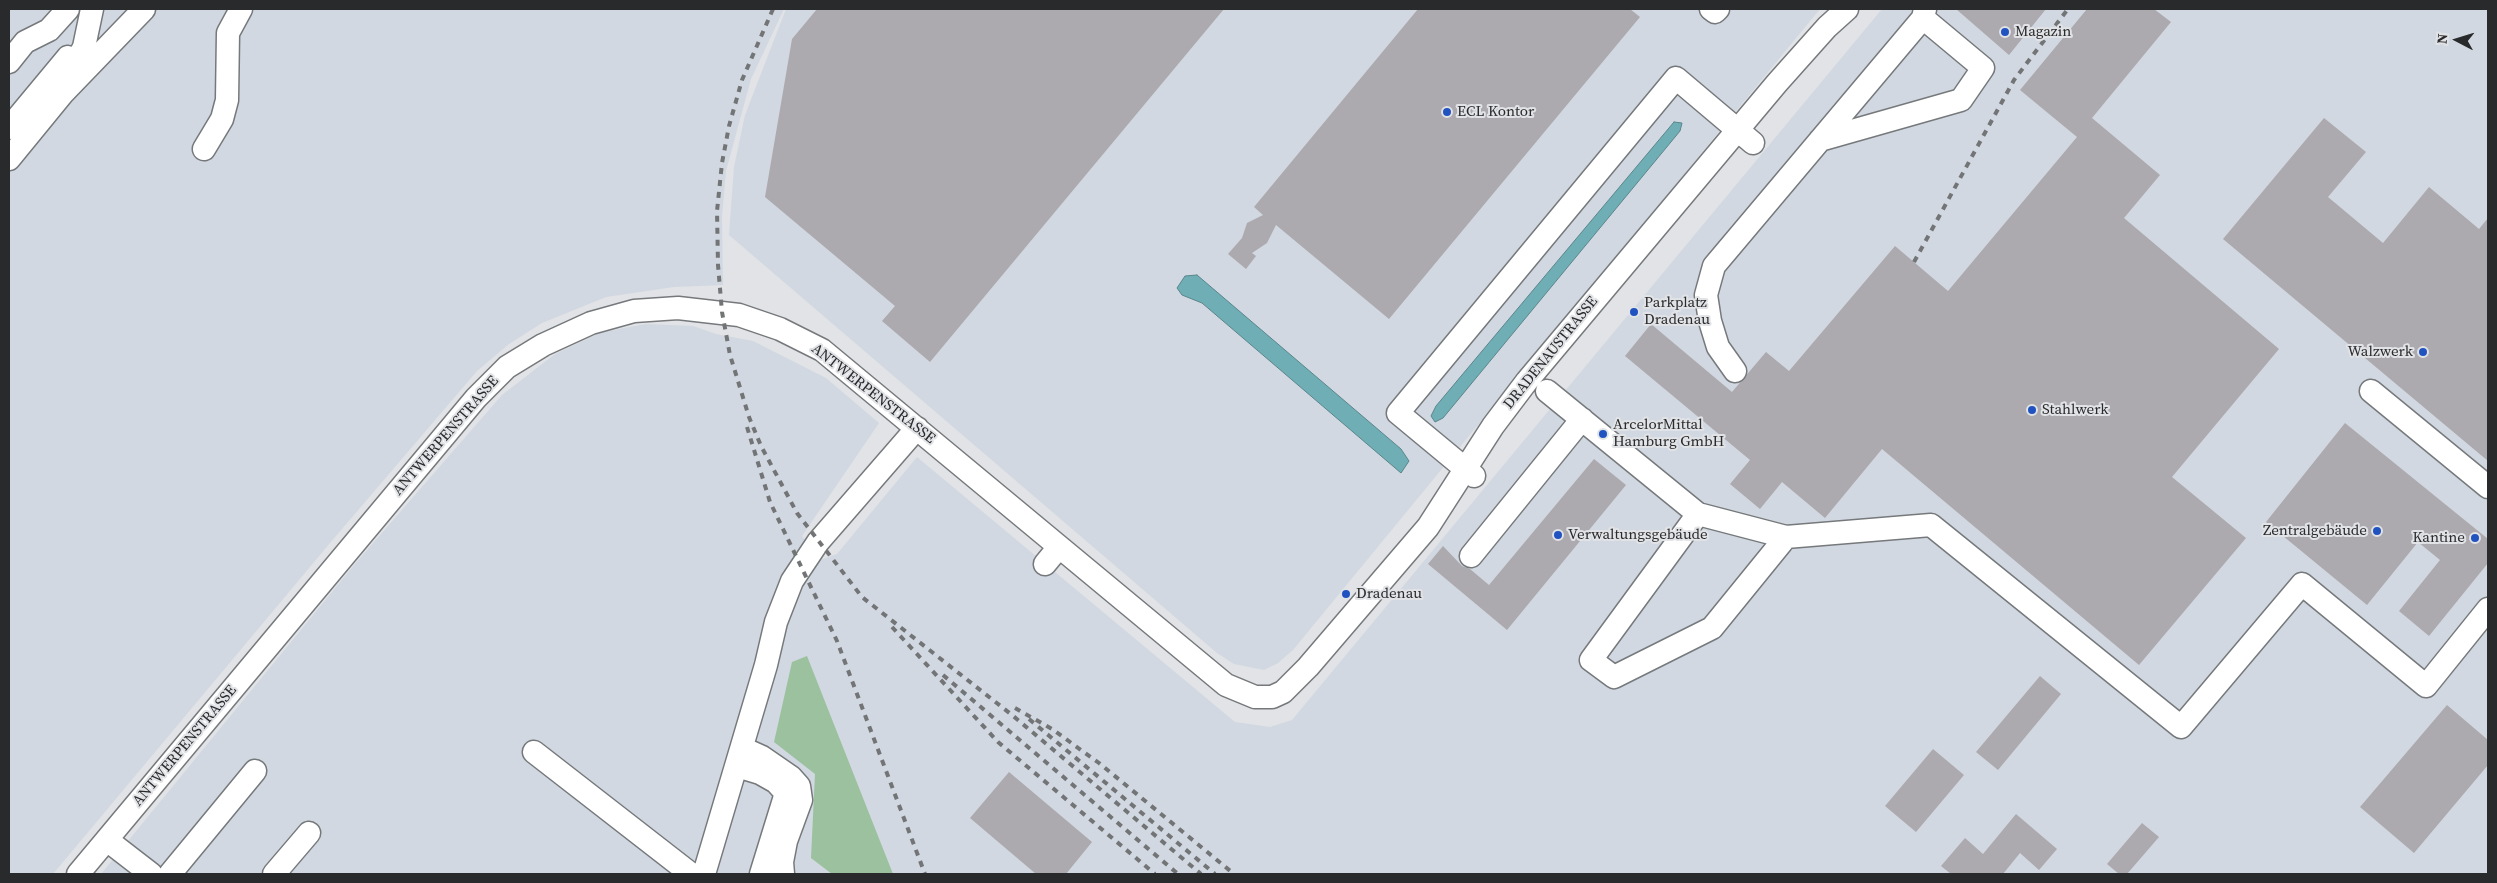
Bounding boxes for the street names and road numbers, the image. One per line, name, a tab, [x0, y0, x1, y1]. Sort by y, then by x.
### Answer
street label: DRADENAUSTRASSE	[1500, 293, 1602, 413]
street label: ANTWERPENSTRASSE	[807, 340, 939, 448]
street label: ANTWERPENSTRASSE	[389, 373, 503, 499]
street label: ANTWERPENSTRASSE	[129, 682, 241, 810]

